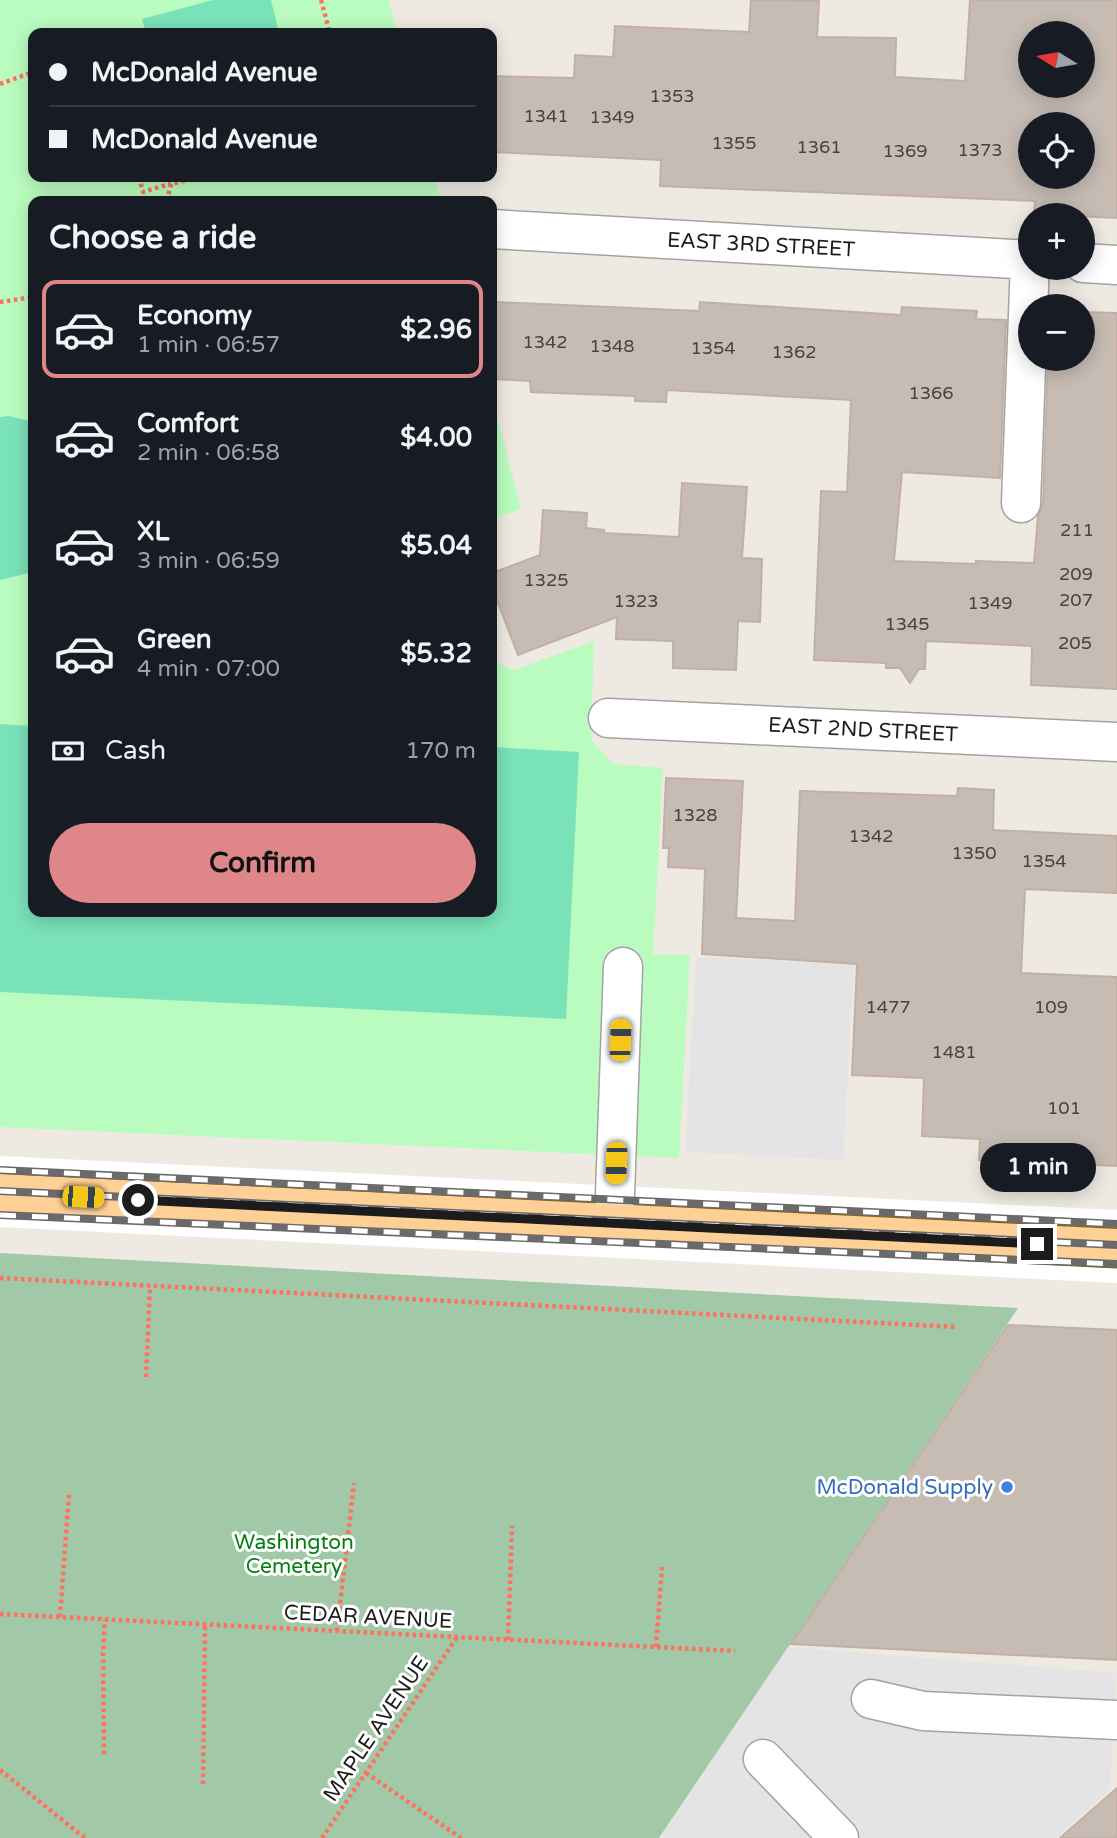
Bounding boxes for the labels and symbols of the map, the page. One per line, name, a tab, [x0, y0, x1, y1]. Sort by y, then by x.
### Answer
north arrow	[1018, 21, 1096, 98]
house number: 1353	[649, 85, 695, 107]
house number: 1341	[523, 105, 569, 127]
house number: 1349	[589, 106, 635, 128]
house number: 1355	[711, 132, 757, 154]
house number: 1361	[796, 136, 842, 158]
house number: 1373	[957, 139, 1003, 161]
house number: 1369	[882, 140, 928, 162]
street label: EAST 3RD STREET	[666, 228, 856, 262]
house number: 1342	[522, 331, 568, 353]
house number: 1348	[589, 335, 635, 357]
house number: 1354	[690, 337, 736, 359]
house number: 1362	[771, 341, 817, 363]
house number: 1366	[908, 382, 954, 404]
house number: 211	[1060, 519, 1094, 541]
house number: 209	[1059, 563, 1093, 585]
house number: 1325	[523, 569, 569, 591]
house number: 207	[1059, 589, 1093, 611]
house number: 1323	[613, 590, 659, 612]
house number: 1349	[967, 592, 1013, 614]
house number: 1345	[884, 613, 930, 635]
house number: 205	[1058, 632, 1092, 654]
street label: EAST 2ND STREET	[767, 713, 959, 747]
house number: 1328	[672, 804, 718, 826]
house number: 1342	[848, 825, 894, 847]
house number: 1350	[951, 842, 997, 864]
house number: 1354	[1021, 850, 1067, 872]
house number: 1477	[865, 996, 911, 1018]
house number: 109	[1034, 996, 1068, 1018]
car	[609, 1019, 632, 1061]
house number: 1481	[931, 1041, 977, 1063]
house number: 101	[1047, 1097, 1081, 1119]
car	[605, 1142, 628, 1184]
callout: 1 min	[979, 1142, 1095, 1192]
route start	[122, 1184, 154, 1216]
car	[62, 1185, 105, 1209]
route end	[1021, 1228, 1053, 1260]
place label: McDonald Supply	[817, 1475, 993, 1500]
marker: McDonald Supply	[999, 1479, 1015, 1495]
park label: Washington Cemetery	[234, 1530, 354, 1579]
street label: CEDAR AVENUE	[283, 1600, 453, 1634]
street label: MAPLE AVENUE	[318, 1652, 434, 1806]

